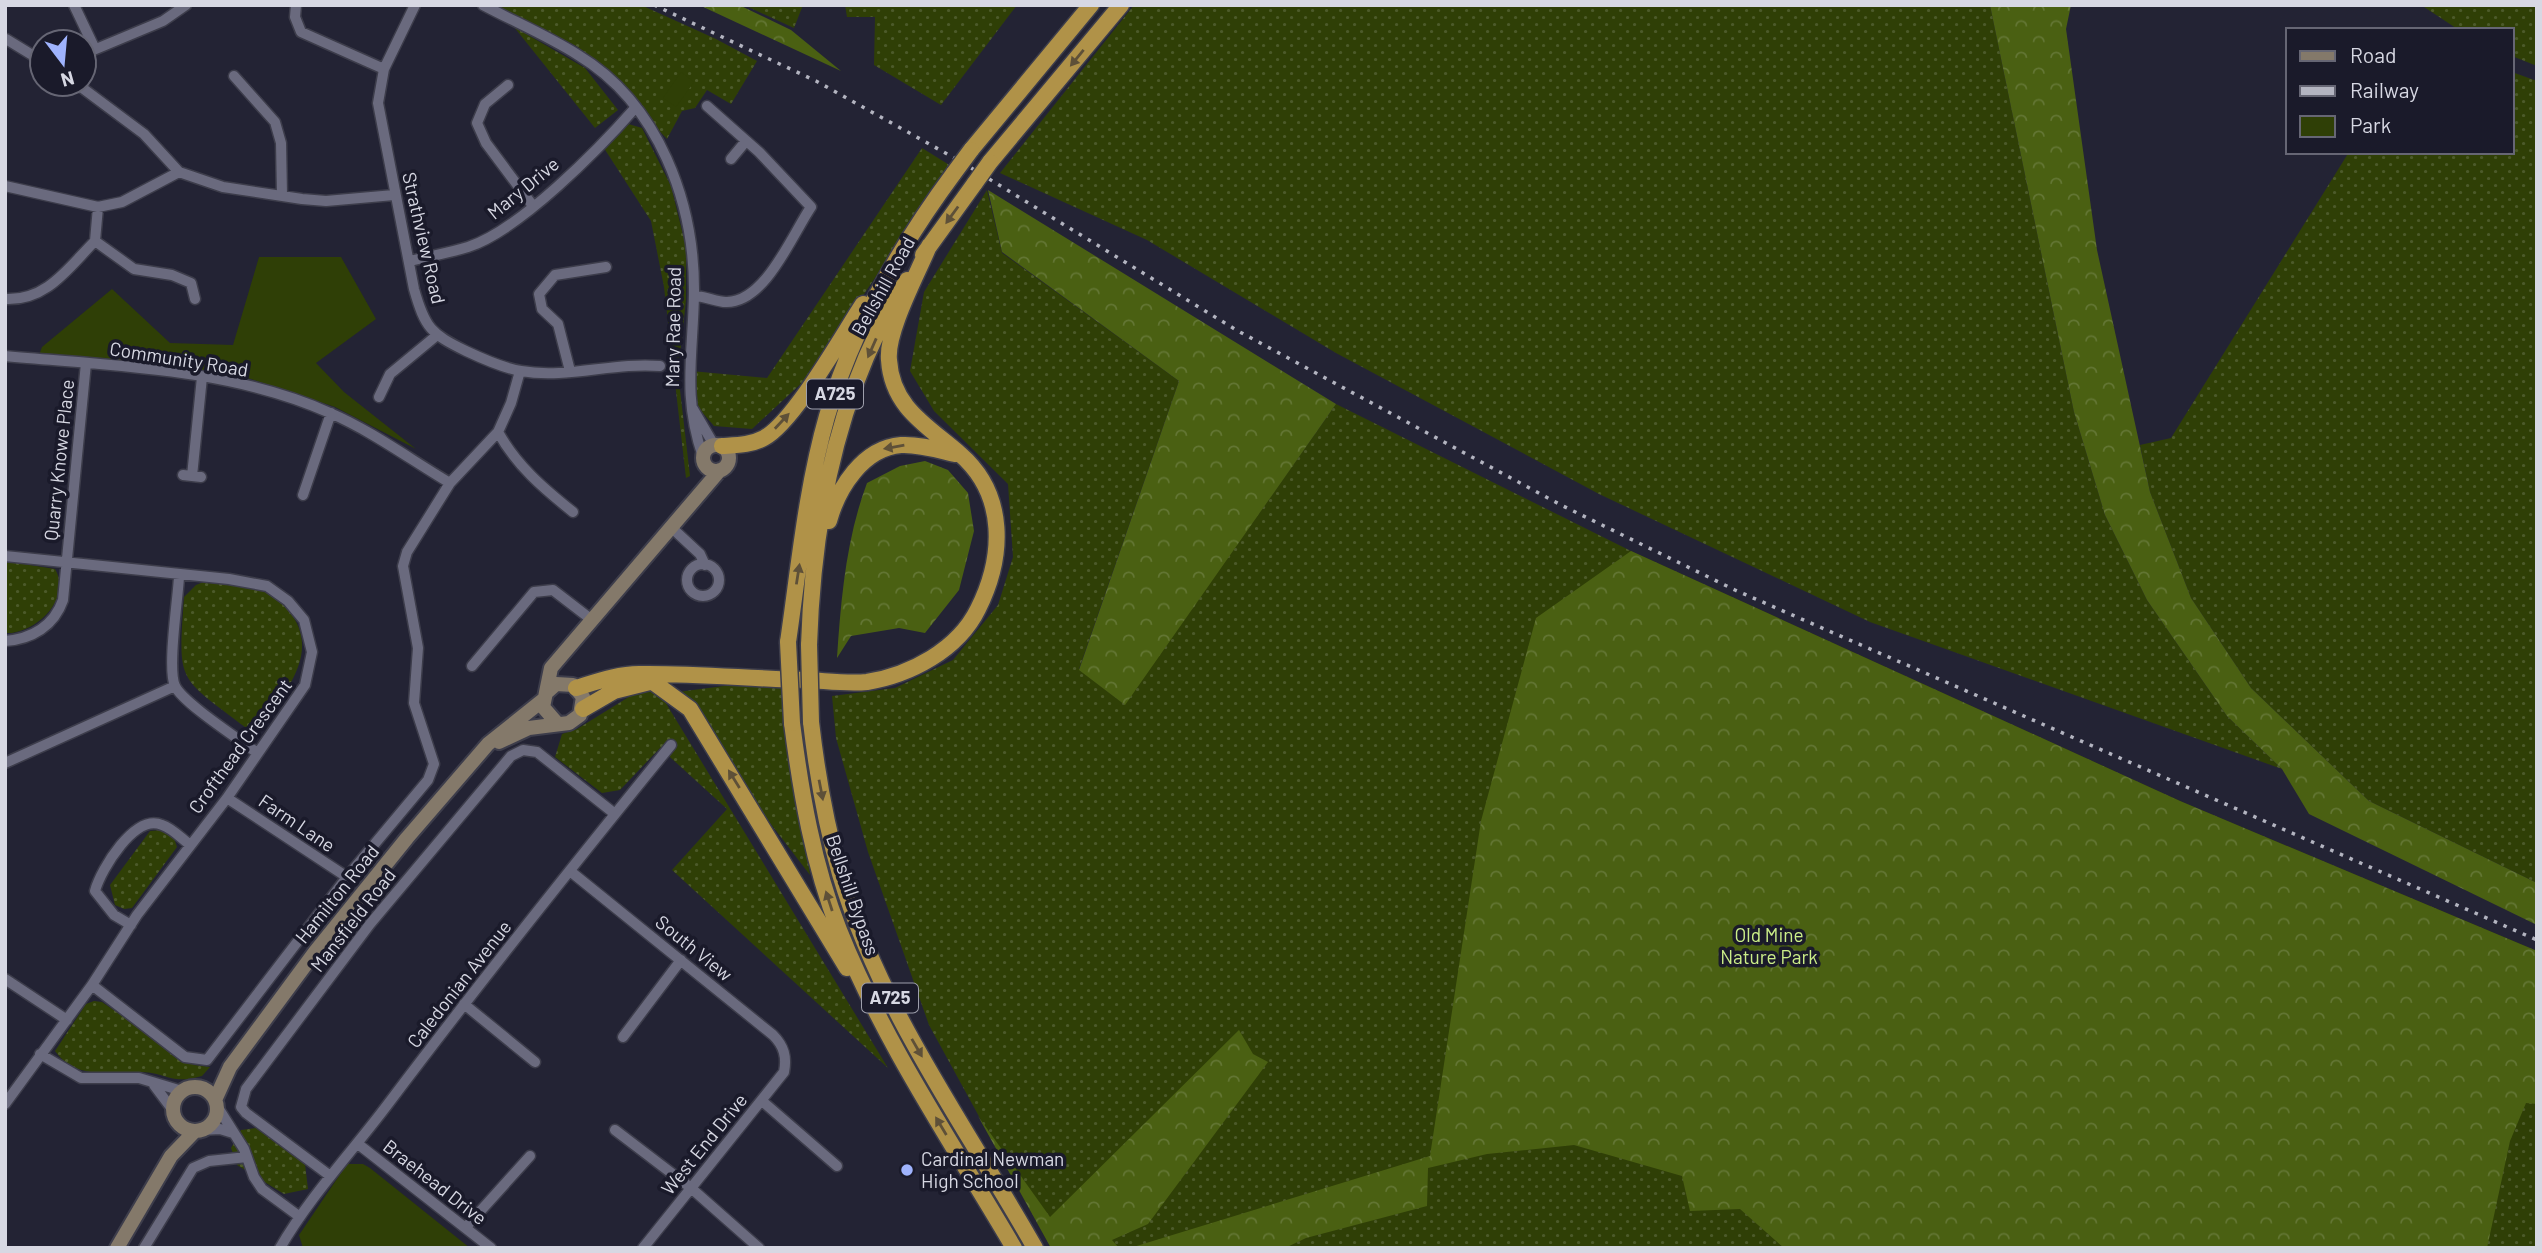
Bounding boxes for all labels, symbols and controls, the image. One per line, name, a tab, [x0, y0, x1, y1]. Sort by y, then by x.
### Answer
north arrow	[28, 28, 98, 98]
legend	[2286, 28, 2514, 154]
text: Road	[2350, 42, 2396, 67]
one-way arrow	[1069, 49, 1085, 67]
text: N	[59, 67, 77, 93]
text: Railway	[2350, 77, 2419, 102]
text: Park	[2350, 112, 2391, 137]
street label: Mary Drive	[482, 152, 563, 223]
street label: Strathview Road	[398, 170, 451, 306]
one-way arrow	[945, 205, 959, 224]
street label: Bellshill Road	[846, 232, 919, 339]
street label: Mary Rae Road	[660, 267, 685, 387]
street label: Community Road	[108, 336, 250, 381]
one-way arrow	[866, 338, 877, 359]
street label: Quarry Knowe Place	[39, 378, 78, 542]
road number: A725	[807, 380, 863, 408]
one-way arrow	[773, 413, 789, 430]
one-way arrow	[883, 442, 905, 453]
one-way arrow	[793, 563, 804, 585]
street label: Crofthead Crescent	[183, 674, 296, 818]
one-way arrow	[728, 770, 740, 789]
one-way arrow	[815, 779, 826, 801]
street label: Farm Lane	[255, 789, 340, 856]
street label: Bellshill Bypass	[822, 831, 885, 958]
street label: Hamilton Road	[290, 840, 383, 948]
street label: Mansfield Road	[305, 863, 400, 976]
one-way arrow	[824, 890, 834, 911]
street label: South View	[651, 910, 738, 986]
street label: Caledonian Avenue	[402, 915, 516, 1052]
park label: Old Mine Nature Park	[1720, 923, 1818, 968]
road number: A725	[862, 984, 918, 1013]
one-way arrow	[911, 1038, 923, 1057]
street label: West End Drive	[656, 1088, 751, 1199]
one-way arrow	[934, 1117, 947, 1136]
street label: Braehead Drive	[379, 1134, 492, 1229]
place label: Cardinal Newman High School	[921, 1147, 1064, 1192]
marker: Cardinal Newman High School	[899, 1162, 915, 1178]

